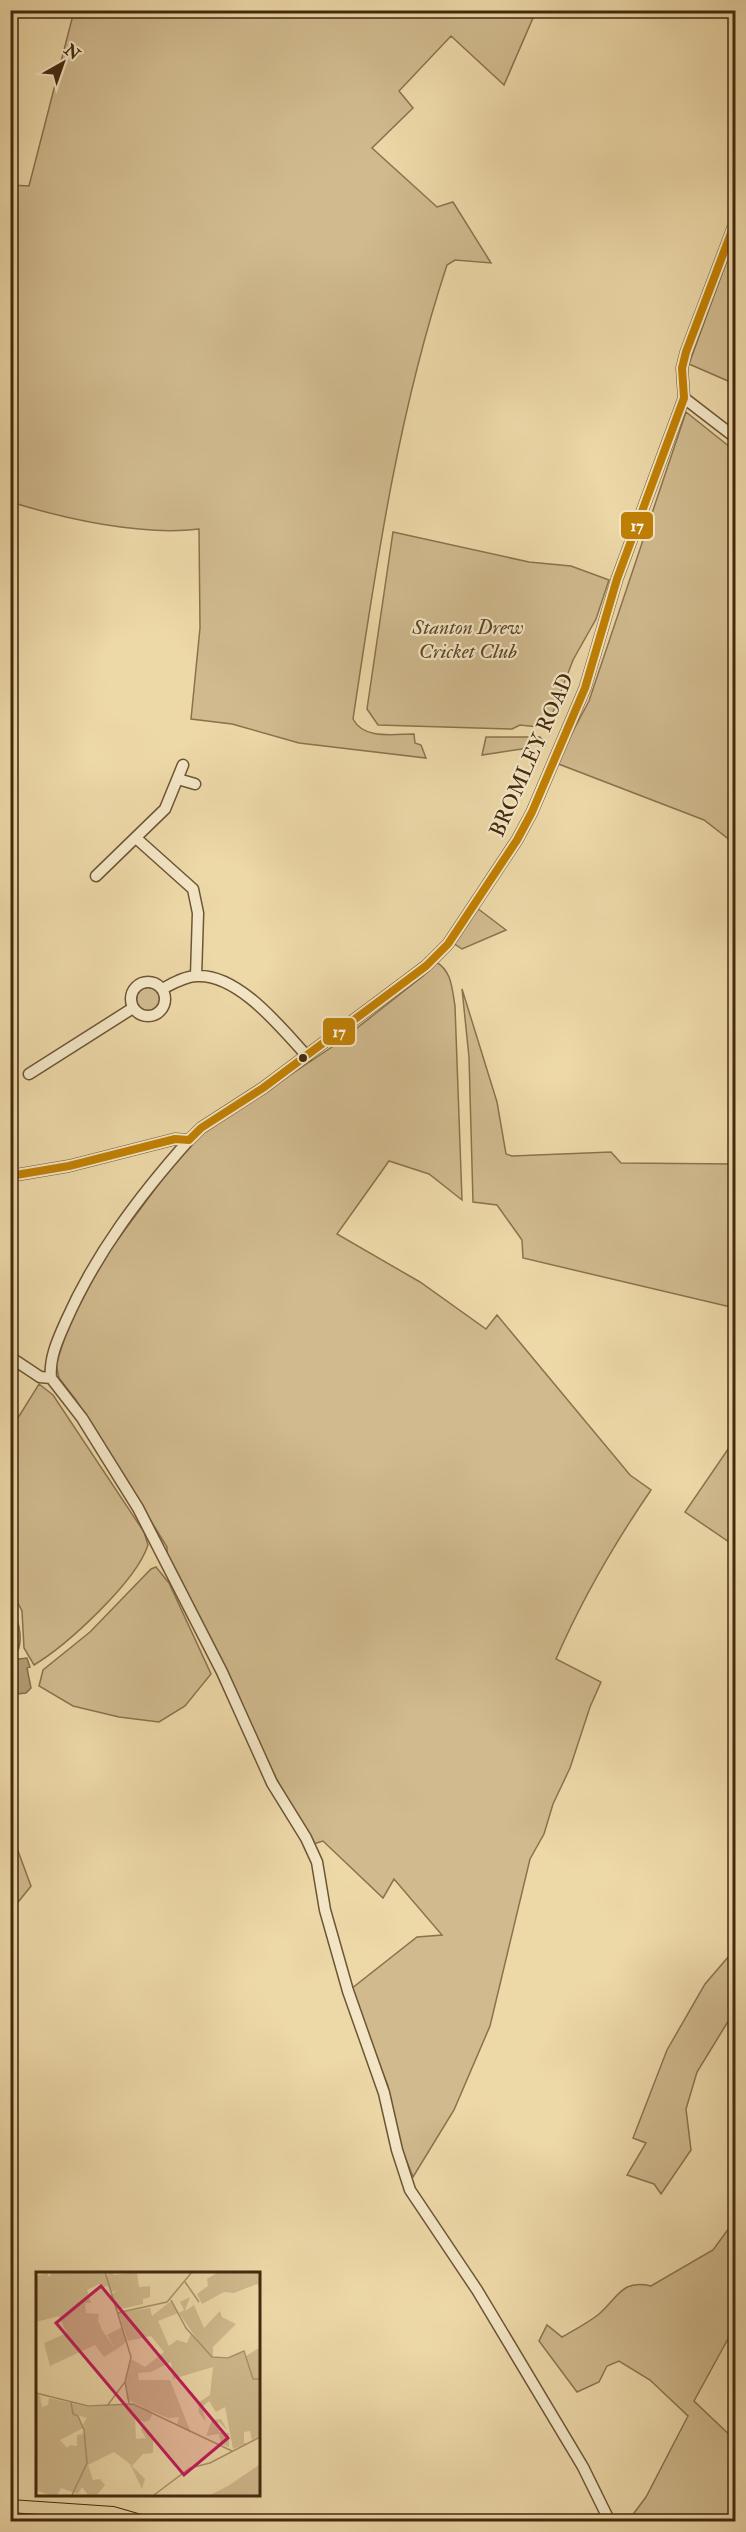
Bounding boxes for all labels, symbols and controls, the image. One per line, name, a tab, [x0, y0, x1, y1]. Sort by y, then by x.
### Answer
north arrow	[33, 33, 93, 93]
text: N	[59, 39, 84, 65]
line badge: 17	[620, 511, 654, 540]
text: 17	[630, 516, 644, 536]
park label: Stanton Drew Cricket Club	[411, 614, 524, 665]
street label: BROMLEY ROAD	[484, 669, 580, 841]
line badge: 17	[322, 1017, 356, 1046]
text: 17	[332, 1022, 346, 1042]
unlabelled marker	[297, 1052, 309, 1064]
inset map	[36, 2272, 260, 2496]

